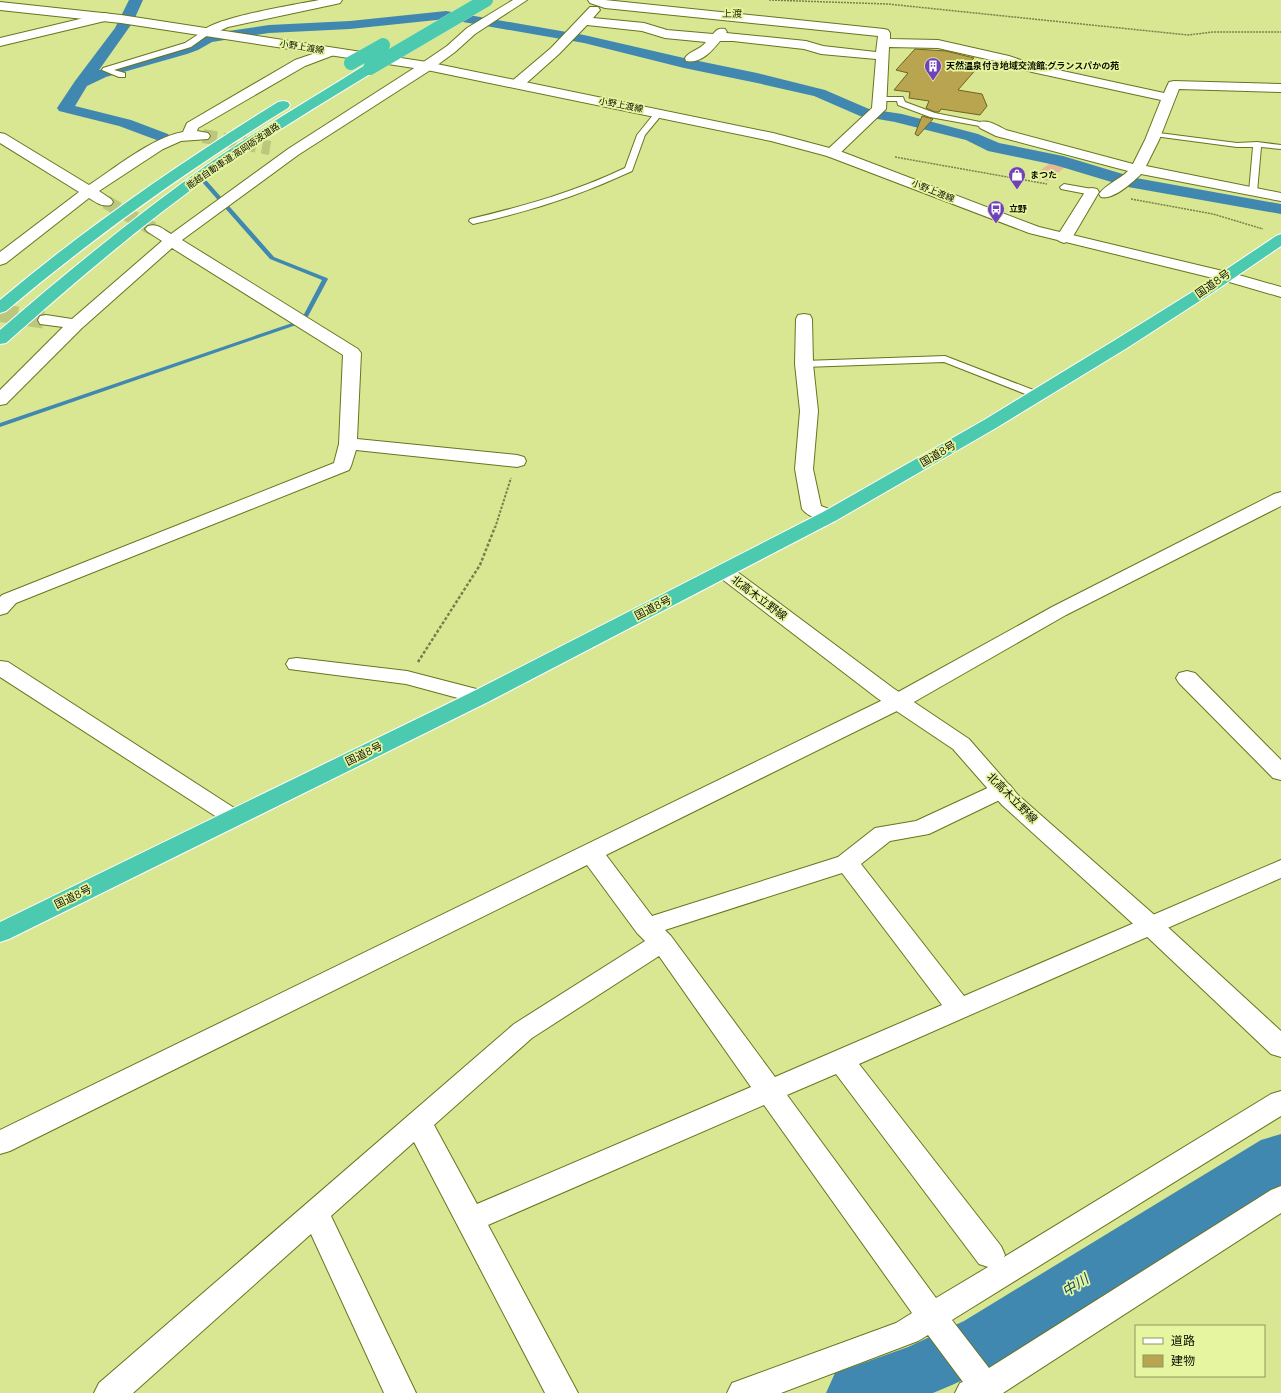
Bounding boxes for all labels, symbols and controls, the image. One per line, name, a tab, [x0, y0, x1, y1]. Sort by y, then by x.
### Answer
district label: 上渡	[722, 8, 742, 19]
street label: 小野上渡線	[279, 39, 326, 56]
building icon: 天然温泉付き地域交流館;グランスパかの苑	[923, 56, 943, 81]
place label: 天然温泉付き地域交流館;グランスパかの苑	[946, 60, 1119, 71]
street label: 小野上渡線	[598, 96, 645, 114]
street label: 能越自動車道;高岡砺波道路	[185, 121, 281, 191]
shop icon: まつた	[1007, 165, 1027, 190]
place label: まつた	[1030, 170, 1057, 180]
street label: 小野上渡線	[910, 178, 957, 204]
bus stop icon: 立野	[986, 199, 1006, 224]
place label: 立野	[1009, 204, 1027, 214]
street label: 国道8号	[1193, 267, 1233, 301]
street label: 国道8号	[918, 438, 958, 470]
street label: 北高木立野線	[729, 573, 789, 623]
street label: 国道8号	[632, 593, 674, 623]
street label: 国道8号	[343, 739, 385, 769]
street label: 北高木立野線	[984, 770, 1040, 826]
street label: 国道8号	[52, 882, 94, 912]
water label: 中川	[1059, 1270, 1093, 1299]
legend	[1135, 1325, 1265, 1377]
text: 道路	[1171, 1334, 1195, 1348]
text: 建物	[1171, 1354, 1195, 1368]

